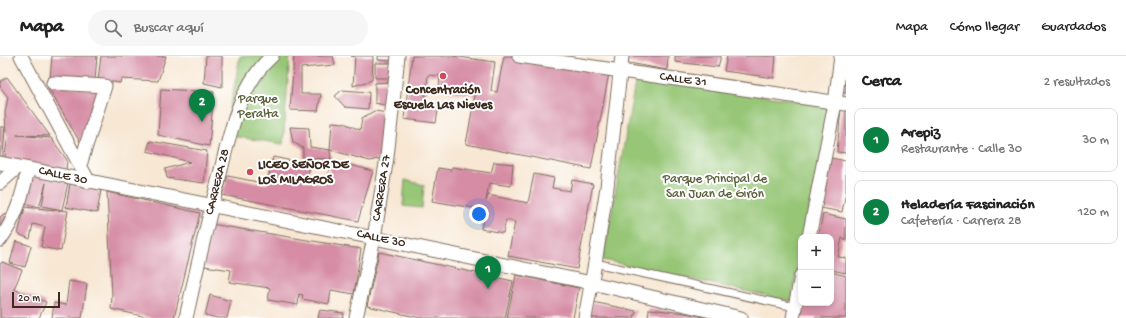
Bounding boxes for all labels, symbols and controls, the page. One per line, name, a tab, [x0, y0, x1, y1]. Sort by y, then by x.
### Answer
search box	[88, 10, 368, 46]
text: Mapa	[20, 16, 64, 39]
icon: search	[102, 17, 124, 39]
text: Buscar aquí	[134, 19, 204, 37]
text: Mapa	[896, 19, 928, 36]
text: Cómo llegar	[950, 19, 1019, 36]
text: Guardados	[1041, 19, 1106, 36]
street label: CALLE 31	[658, 69, 708, 91]
marker: Concentración Escuela Las Nieves	[438, 71, 448, 81]
text: Cerca	[862, 72, 901, 92]
text: 2 resultados	[1044, 75, 1110, 90]
place label: Concentración Escuela Las Nieves	[394, 83, 493, 113]
pin: 2	[189, 89, 215, 122]
park label: Parque Peralta	[236, 92, 279, 122]
text: Arepiz	[901, 124, 940, 142]
text: 1	[873, 133, 879, 148]
text: 30 m	[1083, 133, 1109, 148]
text: Restaurante · Calle 30	[901, 142, 1022, 157]
street label: CARRERA 28	[203, 147, 233, 217]
street label: CARRERA 27	[369, 152, 395, 222]
place label: LICEO SEÑOR DE LOS MILAGROS	[258, 158, 350, 188]
street label: CALLE 30	[37, 164, 89, 189]
marker: LICEO SEÑOR DE LOS MILAGROS	[245, 167, 255, 177]
park label: Parque Principal de San Juan de Girón	[662, 172, 768, 202]
text: Heladería Fascinación	[901, 196, 1035, 214]
your location	[469, 204, 489, 224]
text: 2	[873, 205, 879, 220]
text: 120 m	[1078, 205, 1109, 220]
text: Cafetería · Carrera 28	[901, 214, 1021, 229]
street label: CALLE 30	[355, 227, 407, 252]
map controls	[798, 234, 834, 306]
button: +	[798, 234, 834, 270]
pin: 1	[475, 256, 501, 289]
button: −	[798, 270, 834, 306]
scale bar	[12, 290, 60, 309]
text: 20 m	[18, 293, 40, 305]

